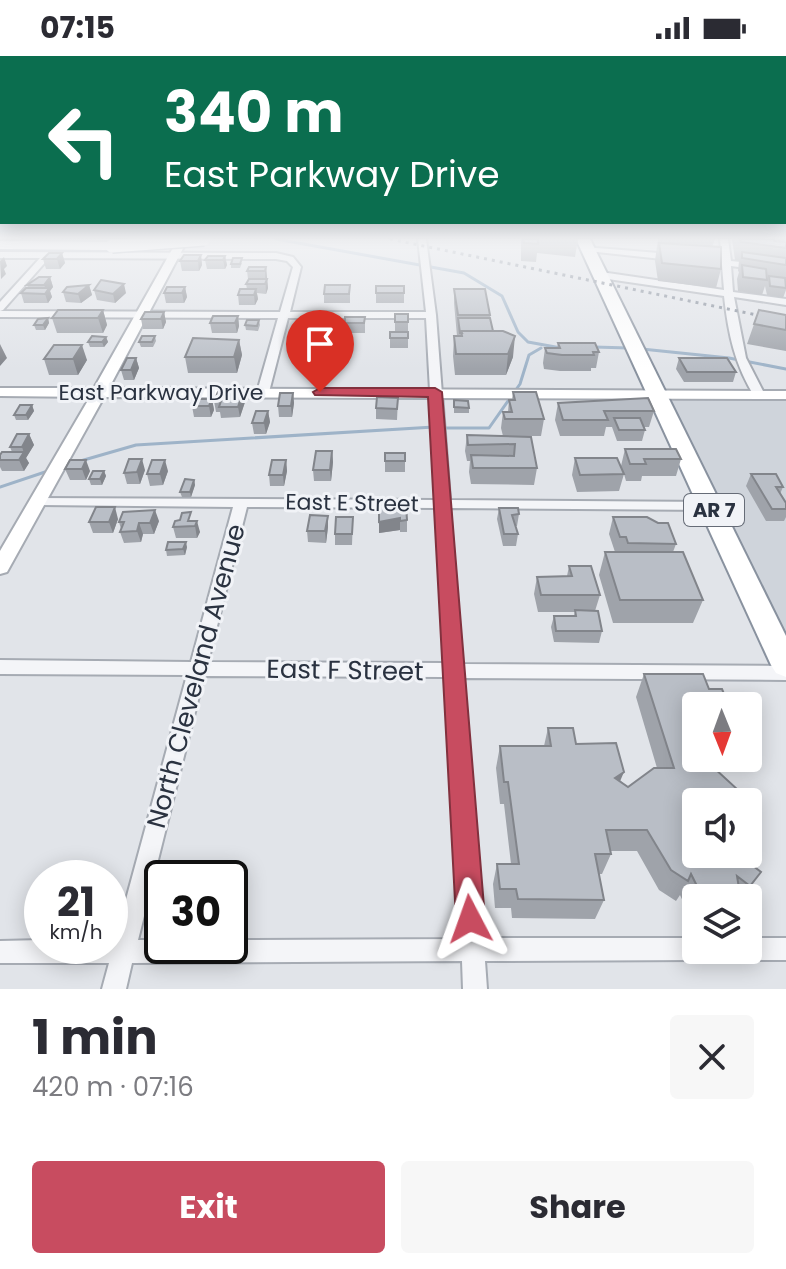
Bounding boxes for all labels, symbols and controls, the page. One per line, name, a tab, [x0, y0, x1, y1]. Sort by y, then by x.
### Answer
text: 07:15	[40, 6, 115, 49]
text: 340 m	[164, 73, 343, 152]
icon: left	[32, 88, 136, 192]
text: East Parkway Drive	[164, 149, 499, 200]
pin	[286, 310, 354, 392]
icon: arrive	[298, 322, 342, 366]
street label: East Parkway Drive	[59, 377, 264, 408]
street label: East E Street	[285, 486, 419, 520]
road number: AR 7	[684, 494, 744, 526]
street label: North Cleveland Avenue	[138, 520, 254, 832]
street label: East F Street	[266, 651, 424, 689]
north arrow	[682, 692, 762, 772]
map controls	[682, 692, 762, 964]
button: sound	[682, 788, 762, 868]
speed limit sign: 30	[144, 860, 248, 964]
text: 21	[57, 874, 95, 930]
position arrow	[428, 877, 512, 961]
button: layers	[682, 884, 762, 964]
text: km/h	[49, 918, 103, 946]
text: 1 min	[32, 1004, 158, 1071]
button: close	[670, 1015, 754, 1099]
text: 420 m · 07:16	[32, 1069, 194, 1105]
button: Exit	[32, 1161, 385, 1253]
button: Share	[401, 1161, 754, 1253]

